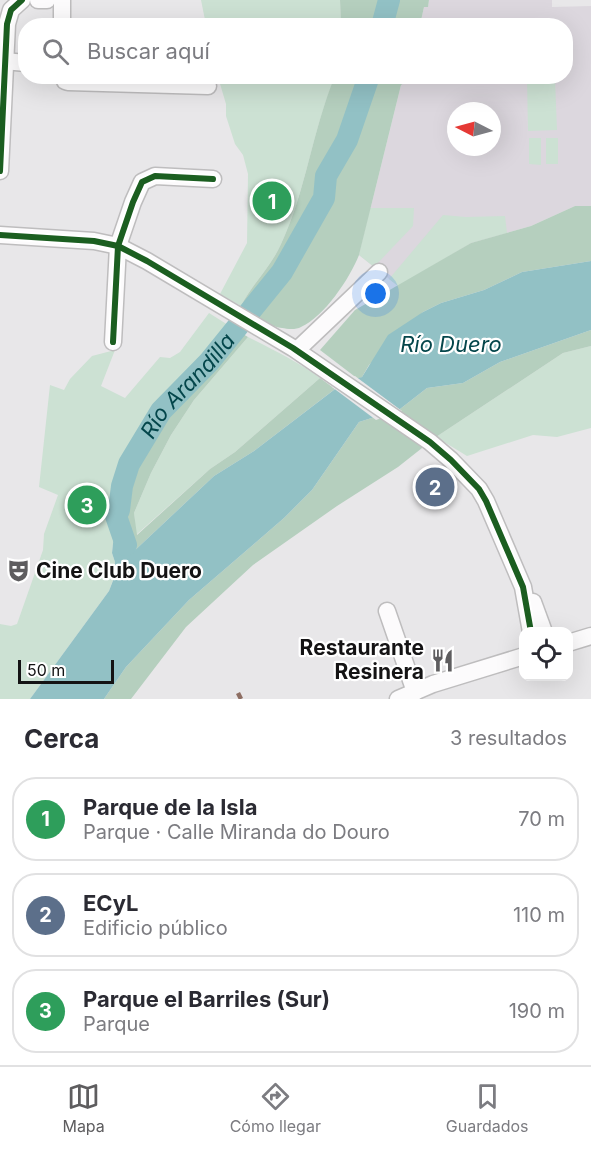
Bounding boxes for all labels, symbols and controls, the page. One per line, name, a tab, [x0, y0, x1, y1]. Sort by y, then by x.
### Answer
search box	[18, 18, 573, 84]
icon: search	[39, 35, 72, 68]
text: Buscar aquí	[87, 38, 210, 64]
north arrow	[447, 102, 501, 156]
pin: 1	[252, 178, 292, 224]
your location	[361, 279, 390, 308]
water label: Río Arandilla	[135, 328, 240, 443]
water label: Río Duero	[400, 331, 502, 357]
pin: 2	[416, 464, 454, 510]
pin: 3	[68, 482, 106, 528]
theatre icon: Cine Club Duero	[5, 558, 31, 584]
place label: Cine Club Duero	[36, 558, 202, 583]
map controls	[519, 627, 573, 681]
button: locate	[519, 627, 573, 681]
place label: Restaurante Resinera	[300, 635, 424, 684]
restaurant icon: Restaurante Resinera	[429, 647, 455, 673]
scale bar	[18, 657, 114, 684]
text: 50 m	[27, 660, 65, 680]
text: Cerca	[24, 723, 99, 754]
text: 3 resultados	[450, 726, 567, 750]
text: Parque de la Isla	[83, 794, 257, 820]
text: 1	[41, 807, 50, 831]
text: 70 m	[518, 807, 565, 831]
text: Parque · Calle Miranda do Douro	[83, 820, 390, 844]
text: ECyL	[83, 890, 139, 916]
text: 2	[39, 903, 52, 927]
text: 110 m	[513, 903, 565, 927]
text: Edificio público	[83, 916, 228, 940]
text: Parque el Barriles (Sur)	[83, 986, 330, 1012]
text: 3	[39, 999, 52, 1023]
text: 190 m	[509, 999, 565, 1023]
text: Parque	[83, 1012, 150, 1036]
tab: Mapa	[62, 1080, 105, 1136]
tab: Cómo llegar	[230, 1080, 321, 1136]
tab: Guardados	[446, 1080, 529, 1136]

